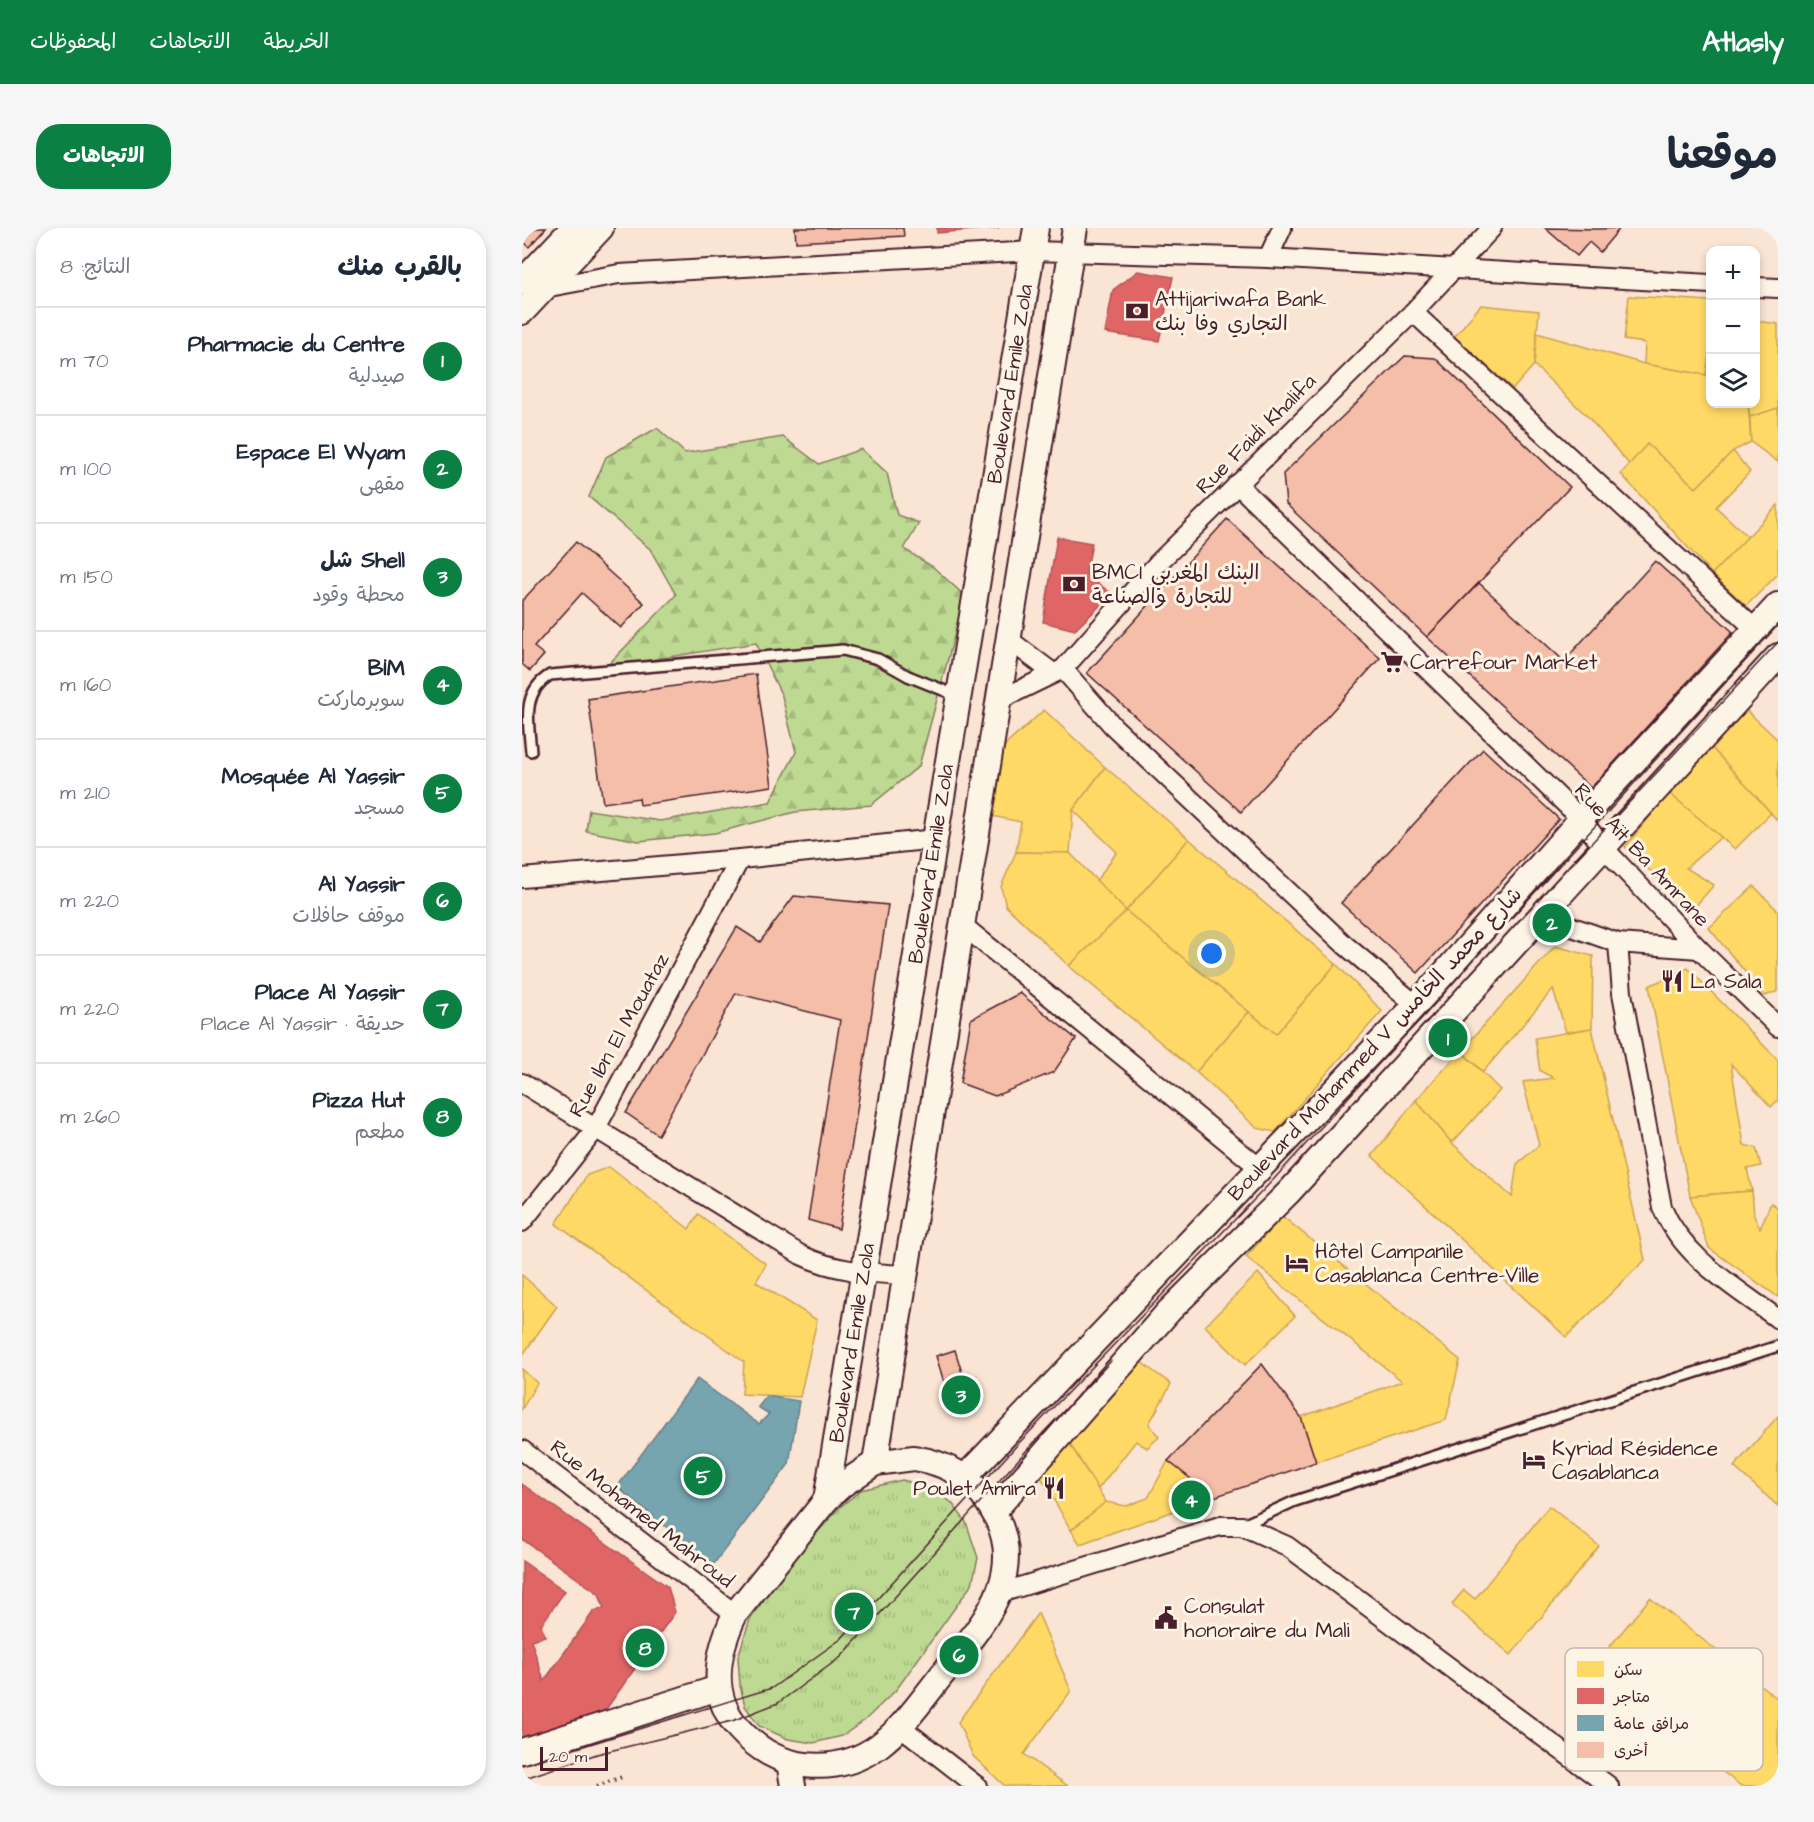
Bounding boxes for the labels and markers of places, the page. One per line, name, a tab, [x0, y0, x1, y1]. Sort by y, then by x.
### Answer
place label: Attijariwafa Bank التجاري وفا بنك	[1155, 285, 1326, 338]
bank icon: Attijariwafa Bank التجاري وفا بنك	[1124, 298, 1150, 324]
place label: BMCI البنك المغربي للتجارة والصناعة	[1092, 558, 1259, 611]
bank icon: BMCI البنك المغربي للتجارة والصناعة	[1061, 571, 1087, 597]
place label: Carrefour Market	[1410, 648, 1598, 677]
supermarket icon: Carrefour Market	[1379, 649, 1405, 675]
pin: 2	[1532, 900, 1572, 946]
place label: La Sala	[1690, 967, 1762, 996]
restaurant icon: La Sala	[1659, 968, 1685, 994]
pin: 1	[1428, 1016, 1468, 1060]
place label: Hôtel Campanile Casablanca Centre-Ville	[1315, 1237, 1539, 1290]
hotel icon: Hôtel Campanile Casablanca Centre-Ville	[1284, 1250, 1310, 1276]
pin: 3	[942, 1372, 980, 1418]
place label: Kyriad Résidence Casablanca	[1552, 1434, 1718, 1487]
hotel icon: Kyriad Résidence Casablanca	[1521, 1447, 1547, 1473]
pin: 5	[684, 1454, 723, 1498]
place label: Poulet Amira	[913, 1474, 1036, 1503]
restaurant icon: Poulet Amira	[1041, 1475, 1067, 1501]
pin: 4	[1172, 1478, 1210, 1522]
pin: 7	[834, 1590, 874, 1634]
place label: Consulat honoraire du Mali	[1184, 1592, 1350, 1645]
public building icon: Consulat honoraire du Mali	[1153, 1605, 1179, 1631]
pin: 8	[626, 1626, 664, 1670]
pin: 6	[940, 1632, 978, 1678]

